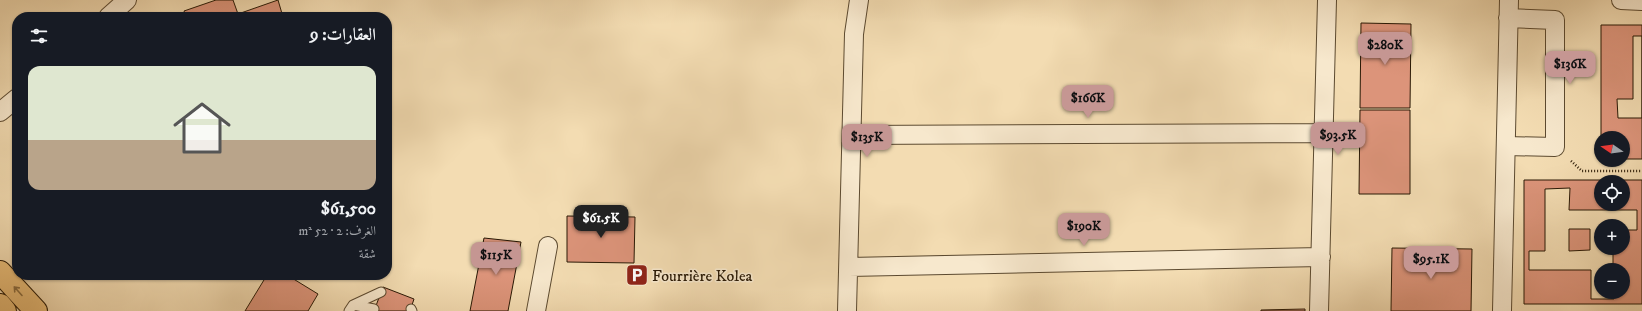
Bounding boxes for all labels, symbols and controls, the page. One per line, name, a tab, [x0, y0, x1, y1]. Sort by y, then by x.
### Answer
text: العقارات: 9	[310, 24, 376, 46]
icon: filters	[28, 25, 50, 47]
pin: $280K	[1357, 32, 1413, 66]
text: $280K	[1367, 37, 1403, 53]
pin: $136K	[1542, 51, 1598, 85]
text: $136K	[1554, 56, 1586, 72]
pin: $166K	[1060, 85, 1116, 119]
text: $166K	[1071, 90, 1105, 106]
icon: home	[166, 92, 238, 164]
pin: $93.5K	[1305, 122, 1371, 156]
pin: $135K	[839, 124, 895, 158]
text: $93.5K	[1320, 127, 1356, 143]
text: $135K	[851, 129, 883, 145]
north arrow	[1594, 131, 1630, 167]
map controls	[1594, 131, 1630, 299]
button: locate	[1594, 175, 1630, 211]
text: $61,500	[321, 198, 376, 220]
pin: $61.5K	[568, 205, 634, 239]
text: $61.5K	[582, 210, 620, 226]
pin: $190K	[1056, 213, 1112, 247]
text: $190K	[1067, 218, 1101, 234]
button: +	[1594, 219, 1630, 255]
text: الغرف: 2 · 52 m²	[298, 223, 376, 239]
pin: $115K	[468, 242, 524, 276]
text: شقة	[359, 246, 376, 262]
pin: $95.1K	[1398, 246, 1464, 280]
text: $115K	[480, 247, 512, 263]
text: $95.1K	[1413, 251, 1449, 267]
parking icon: Fourrière Kolea	[624, 262, 650, 288]
button: −	[1594, 263, 1630, 299]
place label: Fourrière Kolea	[652, 266, 753, 286]
one-way arrow	[14, 286, 23, 297]

